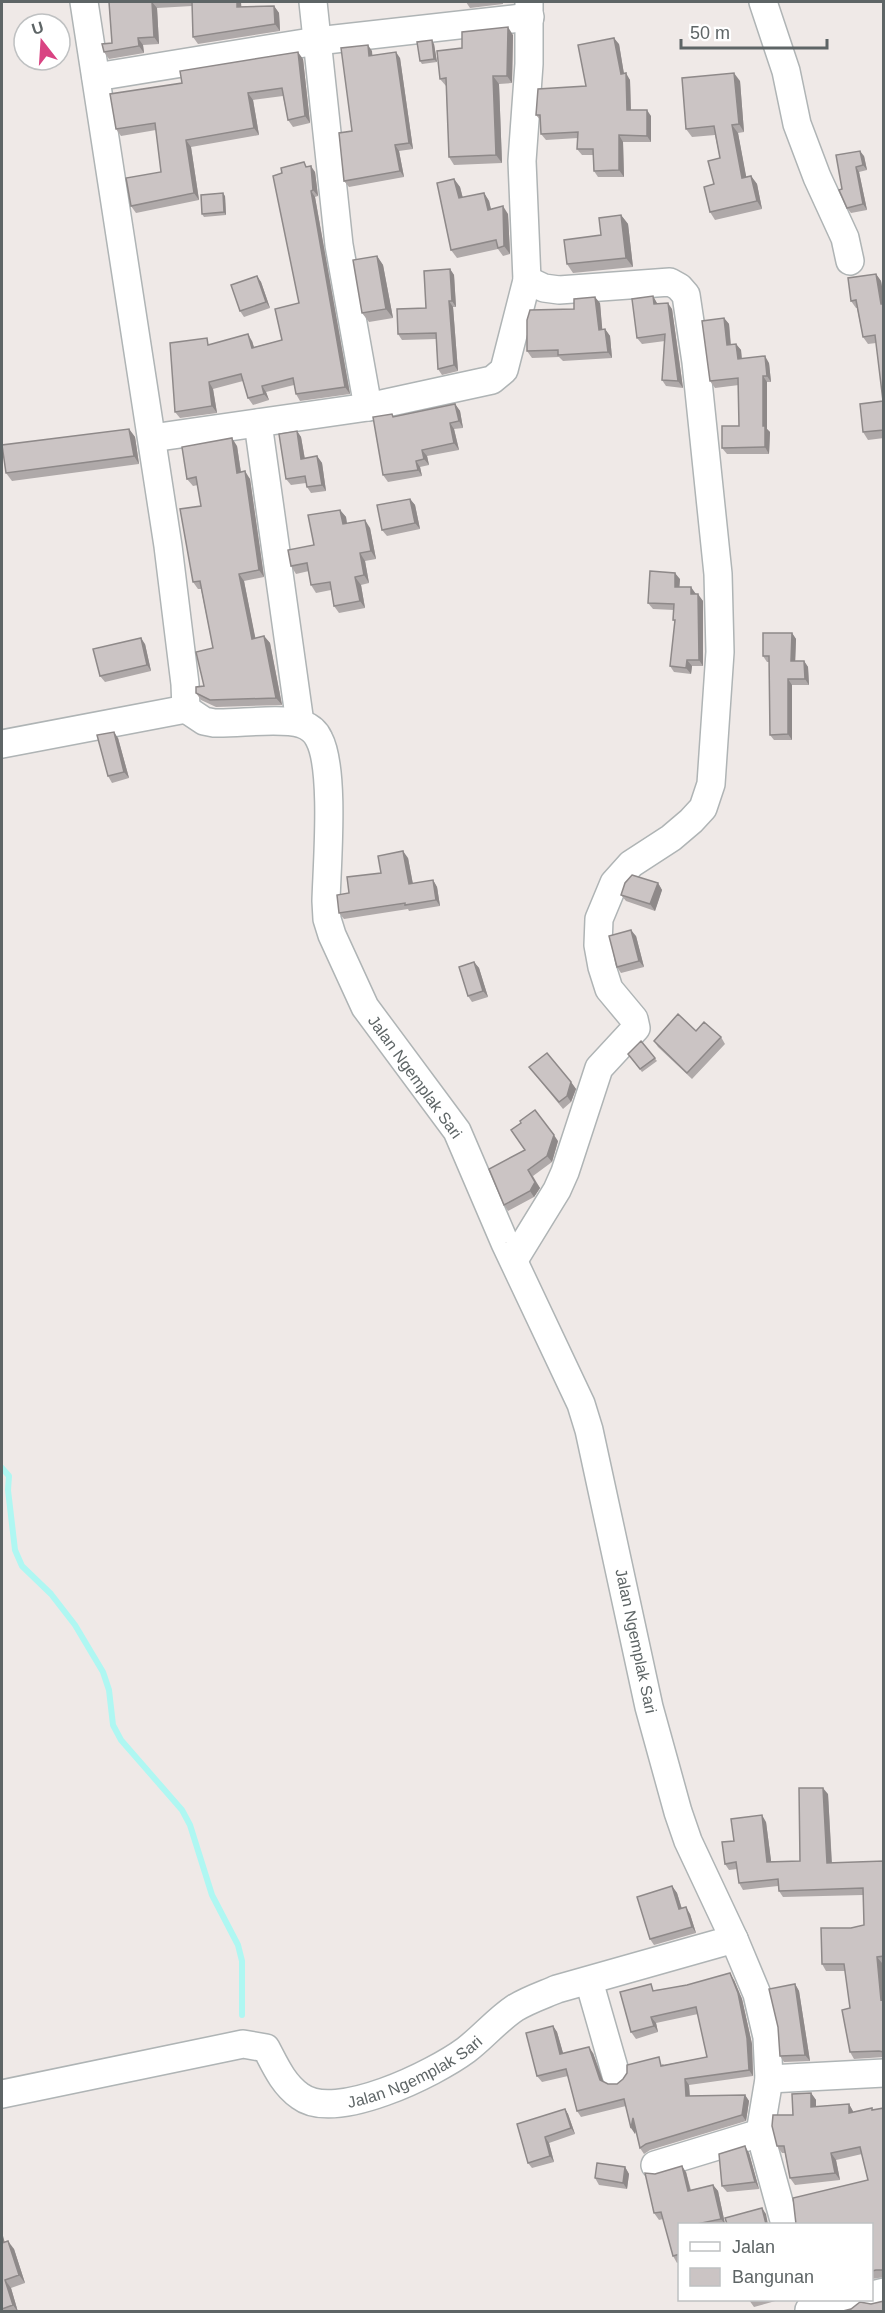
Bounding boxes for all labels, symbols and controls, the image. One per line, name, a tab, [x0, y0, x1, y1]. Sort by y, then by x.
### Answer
north arrow	[12, 12, 72, 72]
scale bar	[681, 12, 826, 50]
text: U	[30, 18, 46, 38]
text: 50 m	[690, 23, 730, 43]
street label: Jalan Ngemplak Sari	[365, 1012, 465, 1142]
street label: Jalan Ngemplak Sari	[612, 1567, 660, 1715]
street label: Jalan Ngemplak Sari	[346, 2032, 485, 2110]
legend	[678, 2223, 873, 2301]
text: Jalan	[732, 2237, 775, 2257]
text: Bangunan	[732, 2267, 814, 2287]

